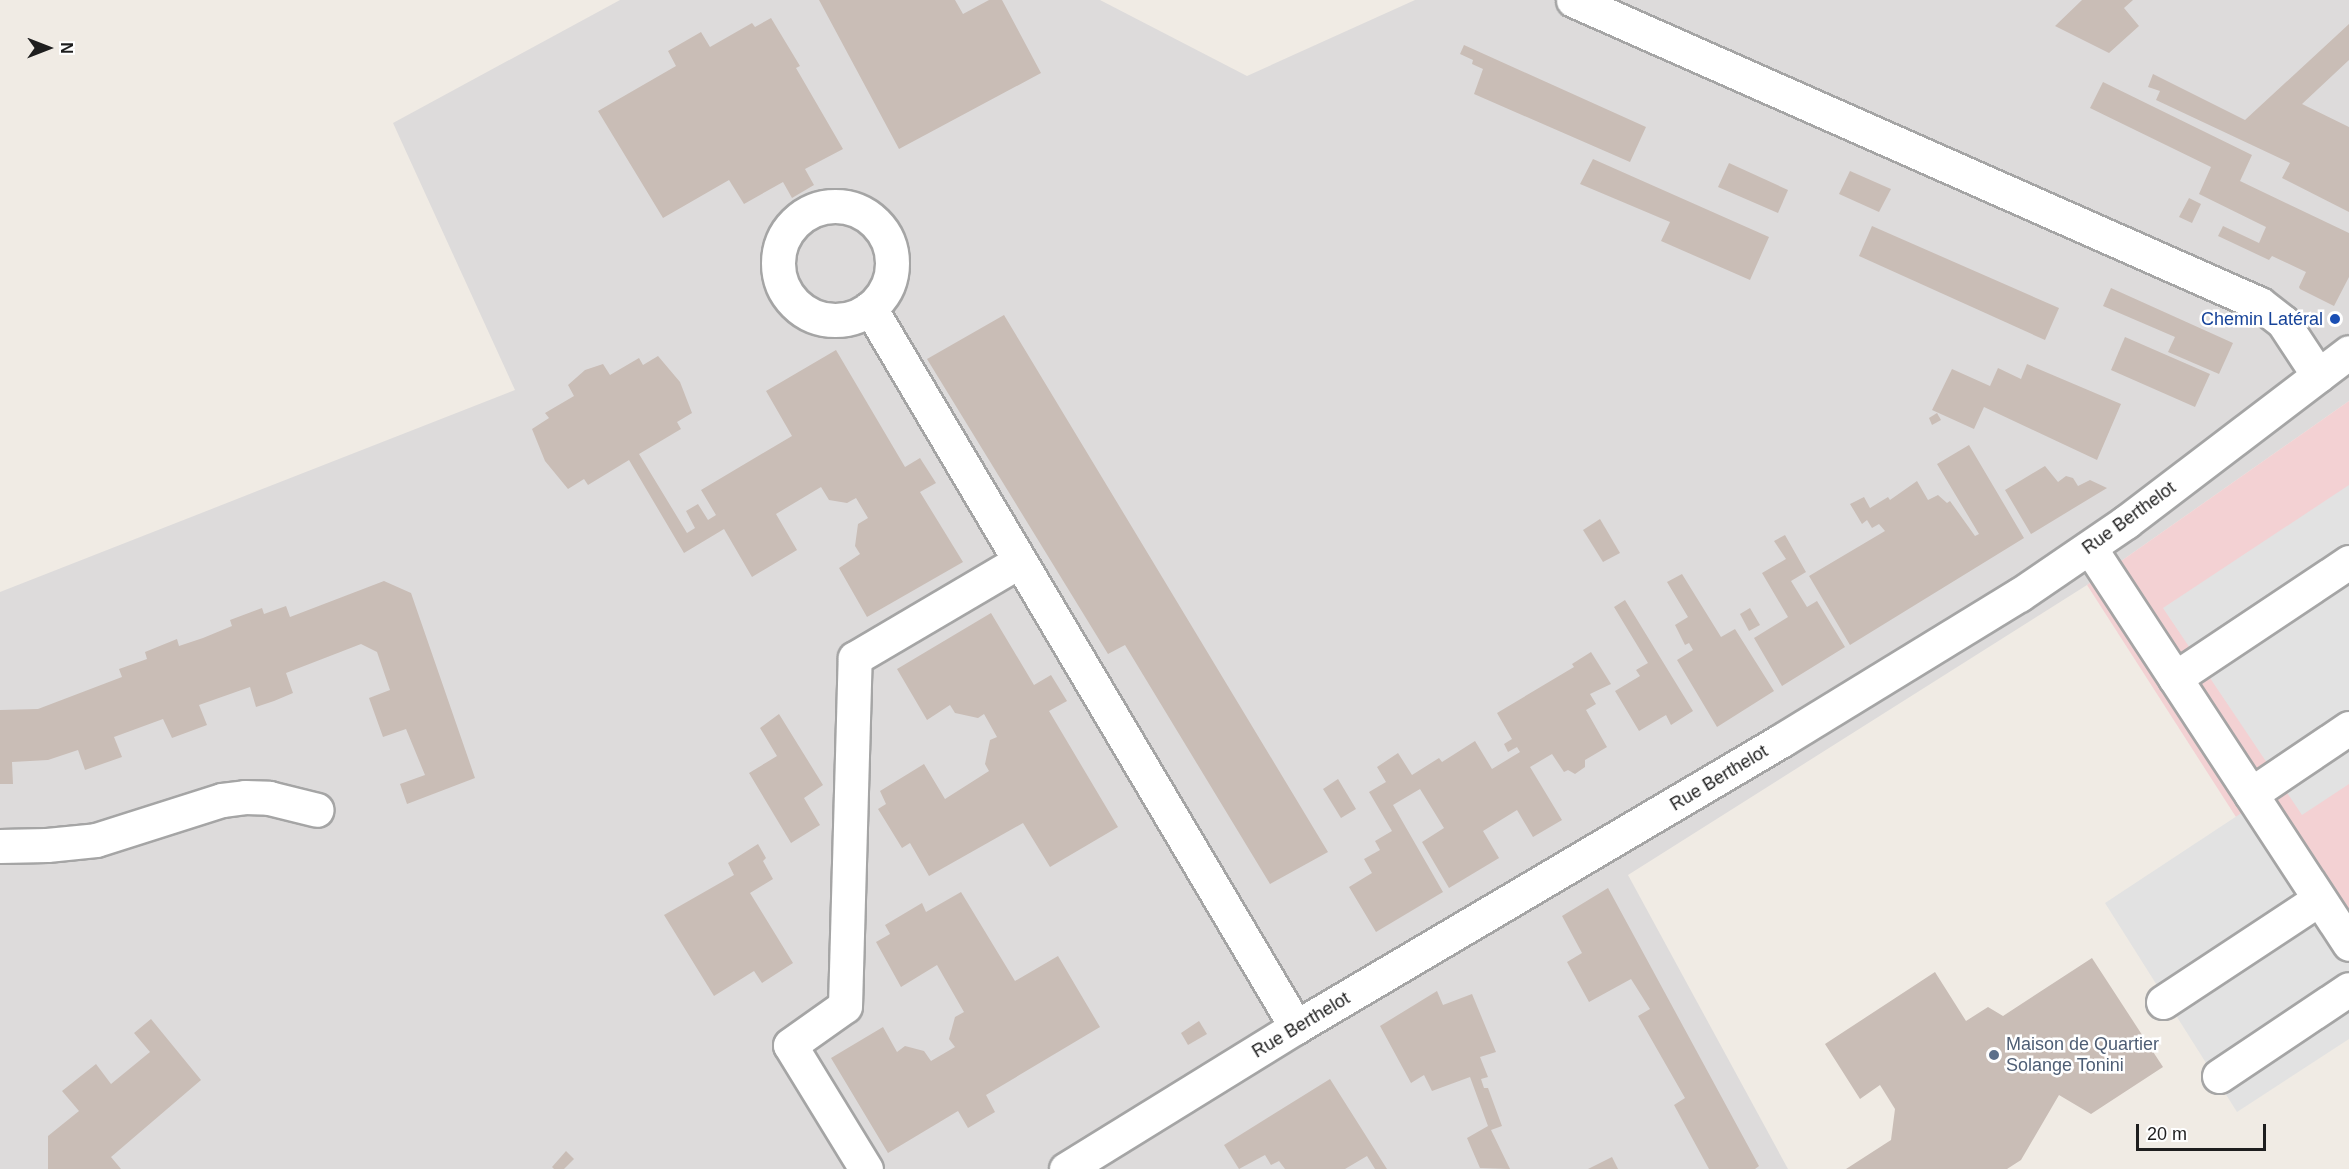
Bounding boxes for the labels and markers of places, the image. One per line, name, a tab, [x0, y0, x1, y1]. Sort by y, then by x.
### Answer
place label: Chemin Latéral	[2201, 308, 2323, 330]
marker: Chemin Latéral	[2328, 312, 2342, 326]
place label: Maison de Quartier Solange Tonini	[2006, 1034, 2159, 1076]
marker: Maison de Quartier Solange Tonini	[1987, 1048, 2001, 1062]

